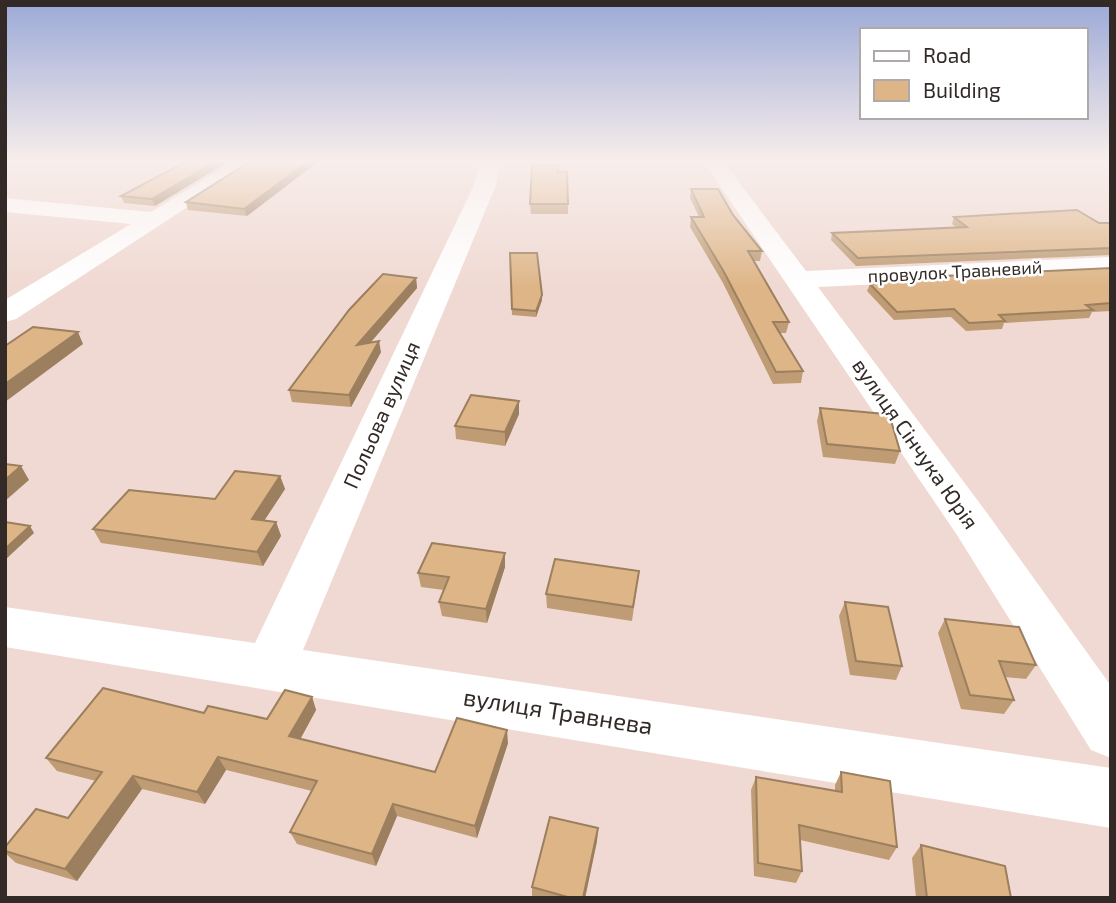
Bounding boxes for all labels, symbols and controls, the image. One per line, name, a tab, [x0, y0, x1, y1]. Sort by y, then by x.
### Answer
legend	[860, 28, 1088, 119]
text: Road	[923, 42, 971, 67]
text: Building	[923, 77, 1001, 102]
street label: провулок Травневий	[867, 255, 1043, 287]
street label: Польова вулиця	[337, 337, 425, 492]
street label: вулиця Сінчука Юрія	[847, 353, 985, 534]
street label: вулиця Травнева	[461, 681, 655, 741]

